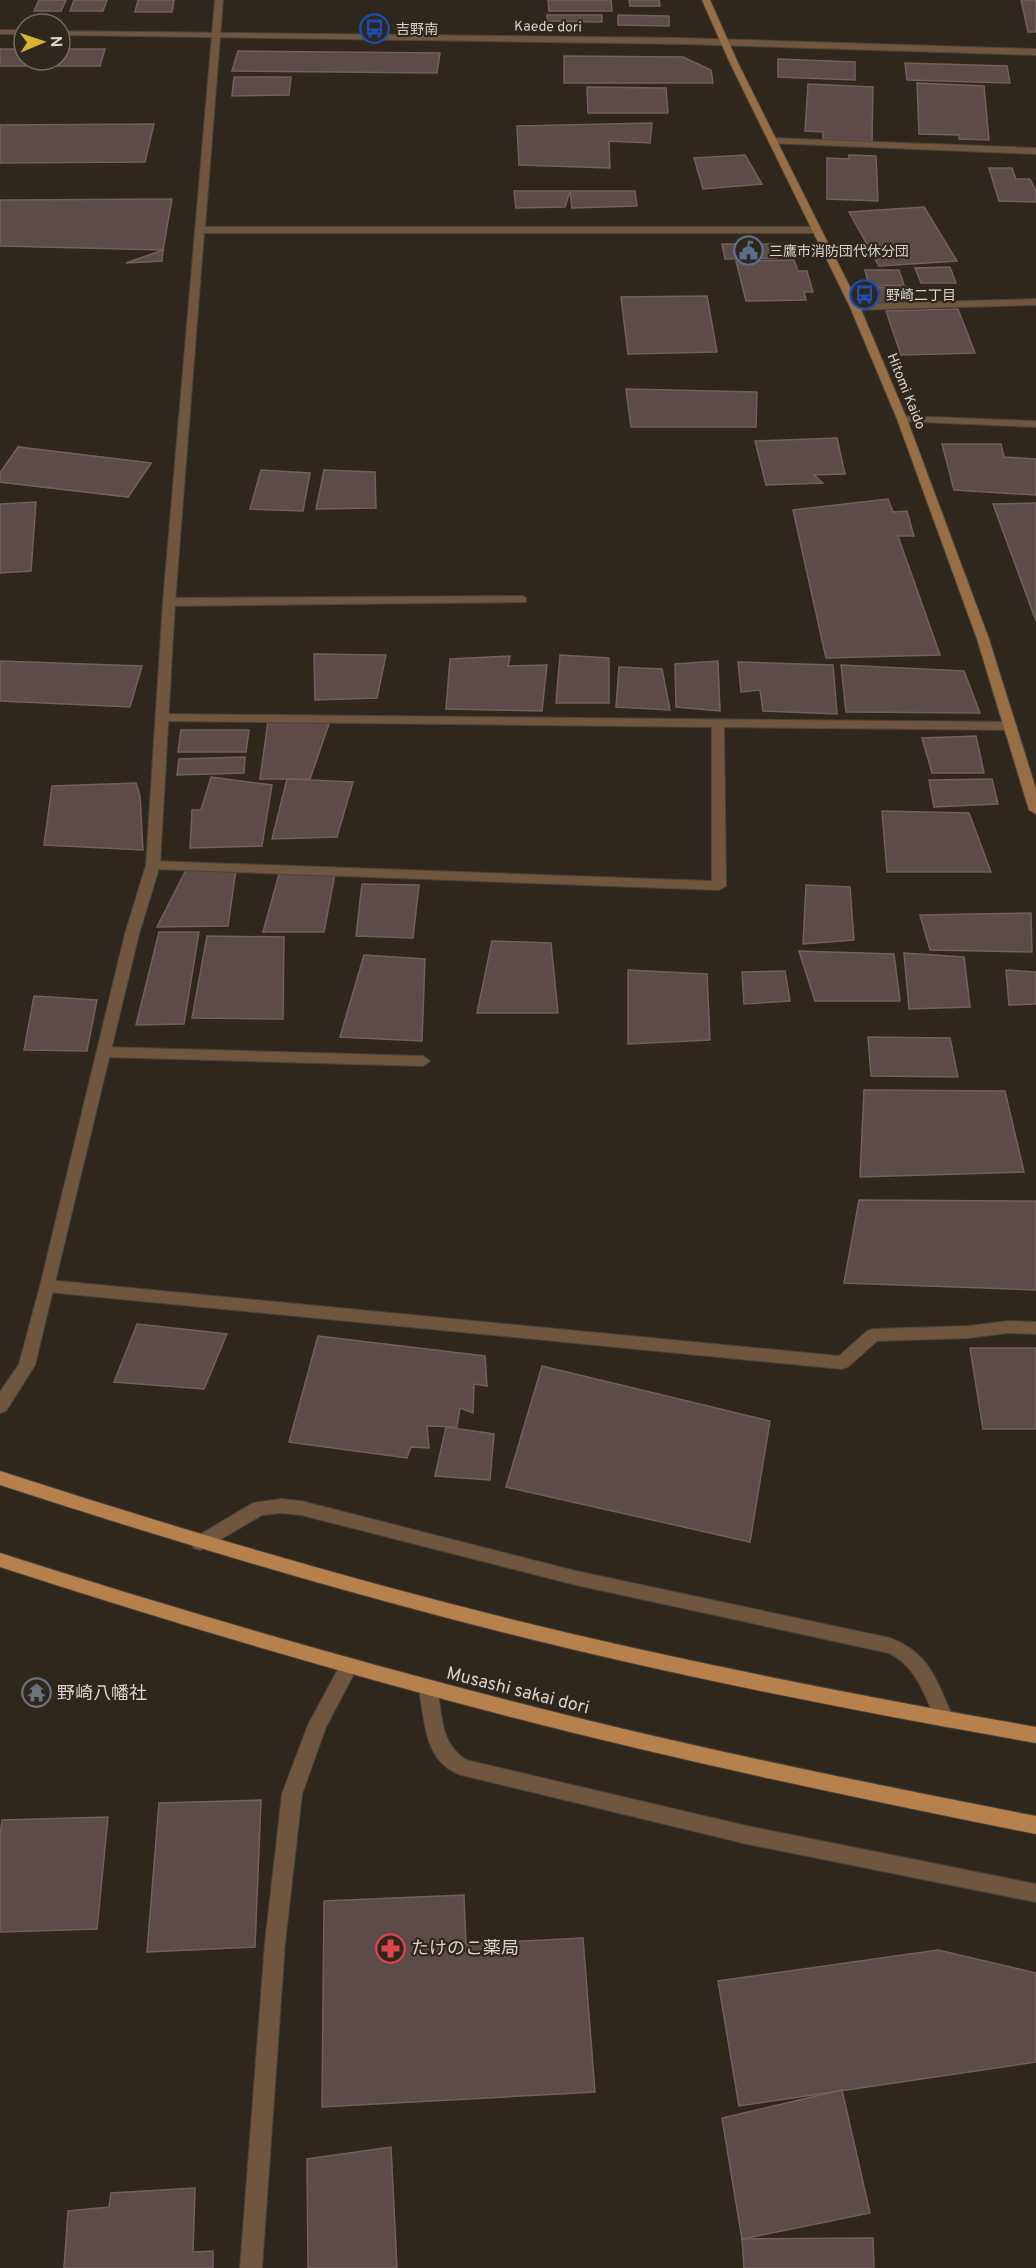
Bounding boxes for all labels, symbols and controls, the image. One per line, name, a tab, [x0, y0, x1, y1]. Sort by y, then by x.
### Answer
north arrow	[12, 12, 72, 72]
bus stop icon: 吉野南	[359, 13, 391, 45]
street label: Kaede dori	[514, 18, 582, 37]
place label: 吉野南	[396, 22, 438, 39]
text: N	[45, 35, 65, 48]
public building icon: 三鷹市消防団代休分団	[732, 235, 764, 267]
place label: 三鷹市消防団代休分団	[769, 243, 909, 261]
bus stop icon: 野崎二丁目	[849, 279, 881, 311]
place label: 野崎二丁目	[886, 288, 956, 305]
street label: Hitomi Kaido	[883, 351, 929, 432]
street label: Musashi sakai dori	[444, 1663, 591, 1720]
temple icon: 野崎八幡社	[20, 1677, 52, 1709]
place label: 野崎八幡社	[57, 1683, 147, 1706]
pharmacy icon: たけのこ薬局	[374, 1932, 406, 1964]
place label: たけのこ薬局	[411, 1938, 519, 1961]

